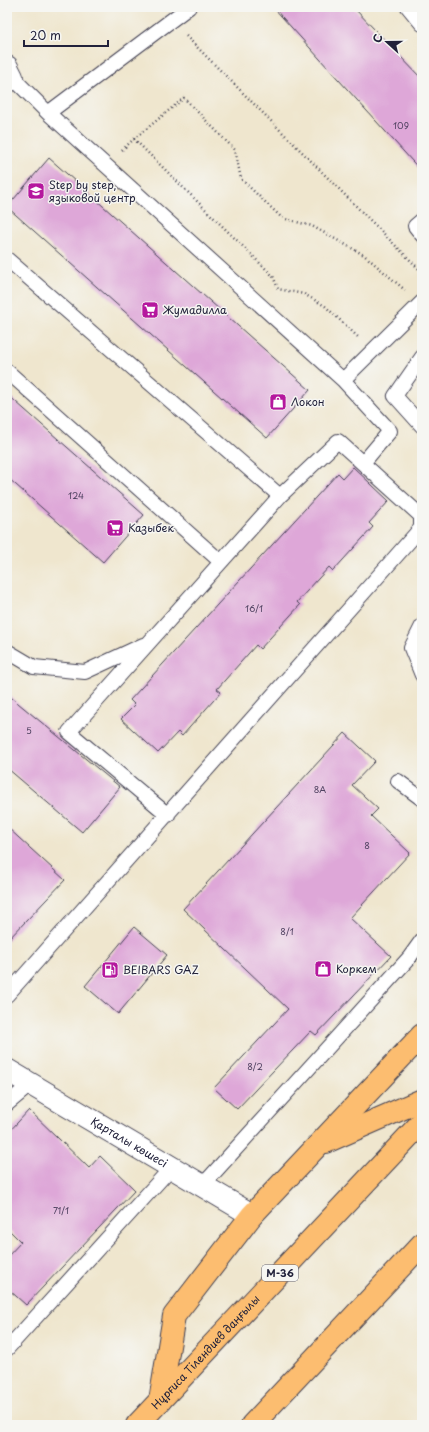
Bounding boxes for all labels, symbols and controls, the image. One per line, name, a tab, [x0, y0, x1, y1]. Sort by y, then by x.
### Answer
scale bar	[24, 22, 108, 48]
north arrow	[367, 22, 407, 62]
text: 20 m	[30, 26, 61, 44]
text: С	[368, 31, 387, 45]
house number: 109	[393, 118, 409, 132]
place label: Step by step, языковой центр	[49, 176, 136, 206]
school or university icon: Step by step, языковой центр	[26, 181, 46, 201]
supermarket icon: Жумадилла	[140, 300, 160, 320]
place label: Жумадилла	[163, 301, 227, 318]
shop icon: Локон	[268, 392, 288, 412]
place label: Локон	[291, 393, 325, 410]
house number: 124	[68, 488, 84, 502]
supermarket icon: Казыбек	[105, 518, 125, 538]
place label: Казыбек	[128, 519, 174, 536]
house number: 16/1	[245, 601, 263, 615]
house number: 5	[26, 723, 32, 737]
house number: 8А	[314, 782, 326, 796]
house number: 8	[364, 838, 370, 852]
house number: 8/1	[280, 924, 294, 938]
shop icon: Коркем	[313, 959, 333, 979]
fuel station icon: BEIBARS GAZ	[100, 960, 120, 980]
place label: Коркем	[336, 960, 377, 977]
place label: BEIBARS GAZ	[123, 961, 199, 978]
house number: 8/2	[247, 1059, 263, 1073]
street label: Қарталы көшесі	[88, 1112, 171, 1171]
house number: 71/1	[53, 1203, 69, 1217]
road number: M-36	[262, 1265, 298, 1281]
street label: Нұрғиса Тілендиев даңғылы	[147, 1291, 263, 1413]

